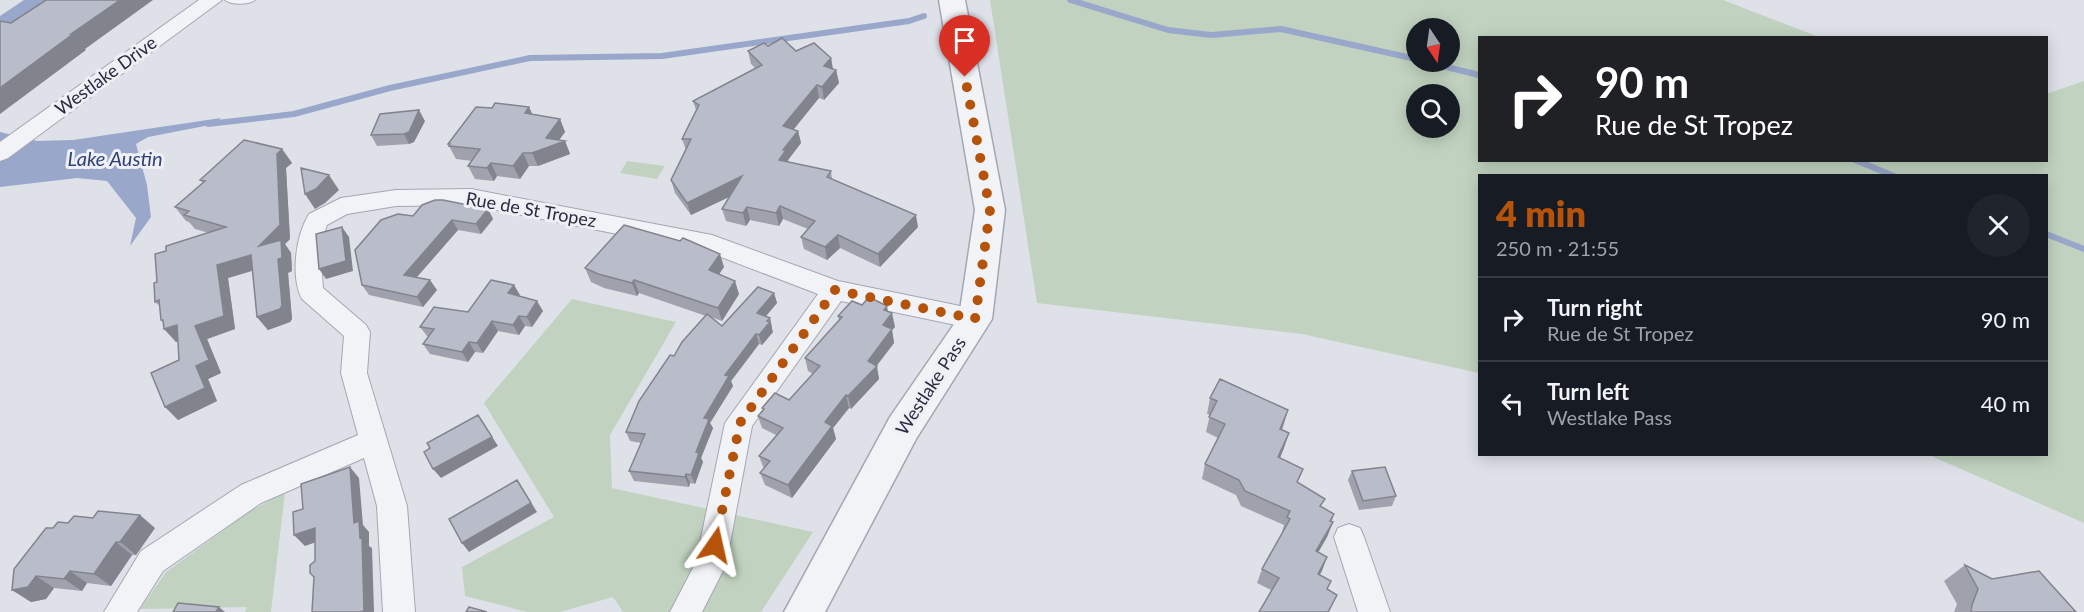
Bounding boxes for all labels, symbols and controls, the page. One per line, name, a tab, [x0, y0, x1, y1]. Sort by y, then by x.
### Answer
pin	[939, 15, 990, 77]
north arrow	[1406, 18, 1460, 72]
map controls	[1406, 18, 1460, 138]
icon: arrive	[948, 24, 981, 57]
street label: Westlake Drive	[50, 31, 161, 119]
text: 90 m	[1595, 57, 1689, 107]
icon: right	[1496, 60, 1574, 138]
button: search	[1406, 84, 1460, 138]
text: Rue de St Tropez	[1595, 108, 1793, 141]
water label: Lake Austin	[68, 146, 163, 170]
street label: Rue de St Tropez	[464, 187, 598, 231]
text: 4 min	[1496, 191, 1586, 235]
button: close	[1967, 194, 2030, 257]
text: 250 m · 21:55	[1496, 236, 1619, 260]
text: Turn right	[1547, 294, 1642, 321]
icon: right	[1496, 303, 1529, 336]
text: 90 m	[1981, 306, 2030, 333]
text: Rue de St Tropez	[1547, 321, 1694, 345]
street label: Westlake Pass	[890, 332, 970, 439]
text: Turn left	[1547, 378, 1629, 405]
icon: left	[1496, 387, 1529, 420]
text: 40 m	[1981, 390, 2030, 417]
text: Westlake Pass	[1547, 405, 1672, 429]
position arrow	[683, 513, 747, 577]

